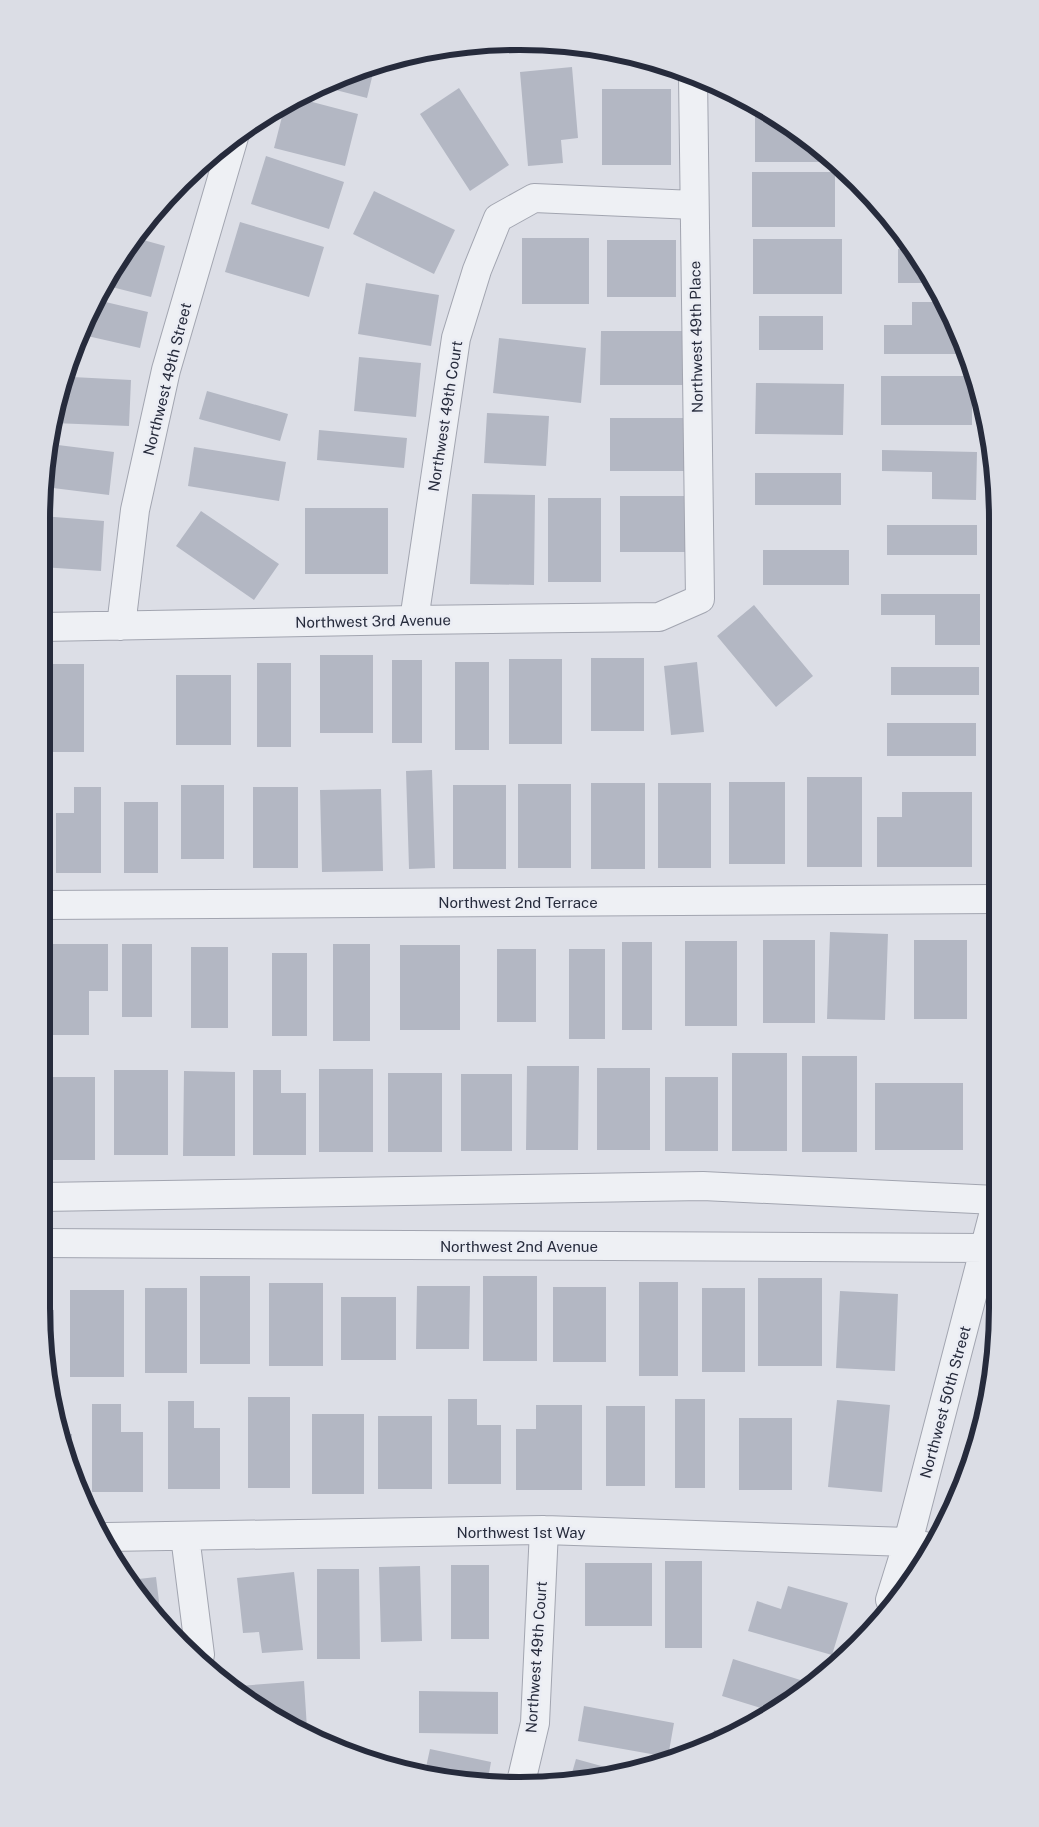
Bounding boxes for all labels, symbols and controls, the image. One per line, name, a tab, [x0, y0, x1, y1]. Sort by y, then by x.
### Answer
street label: Northwest 49th Place	[686, 261, 706, 413]
street label: Northwest 49th Street	[140, 301, 194, 457]
street label: Northwest 49th Court	[425, 339, 465, 493]
street label: Northwest 3rd Avenue	[295, 611, 451, 631]
street label: Northwest 2nd Terrace	[438, 894, 598, 911]
street label: Northwest 2nd Avenue	[440, 1238, 598, 1255]
street label: Northwest 50th Street	[916, 1324, 974, 1480]
street label: Northwest 1st Way	[457, 1524, 585, 1541]
street label: Northwest 49th Court	[522, 1580, 550, 1734]

